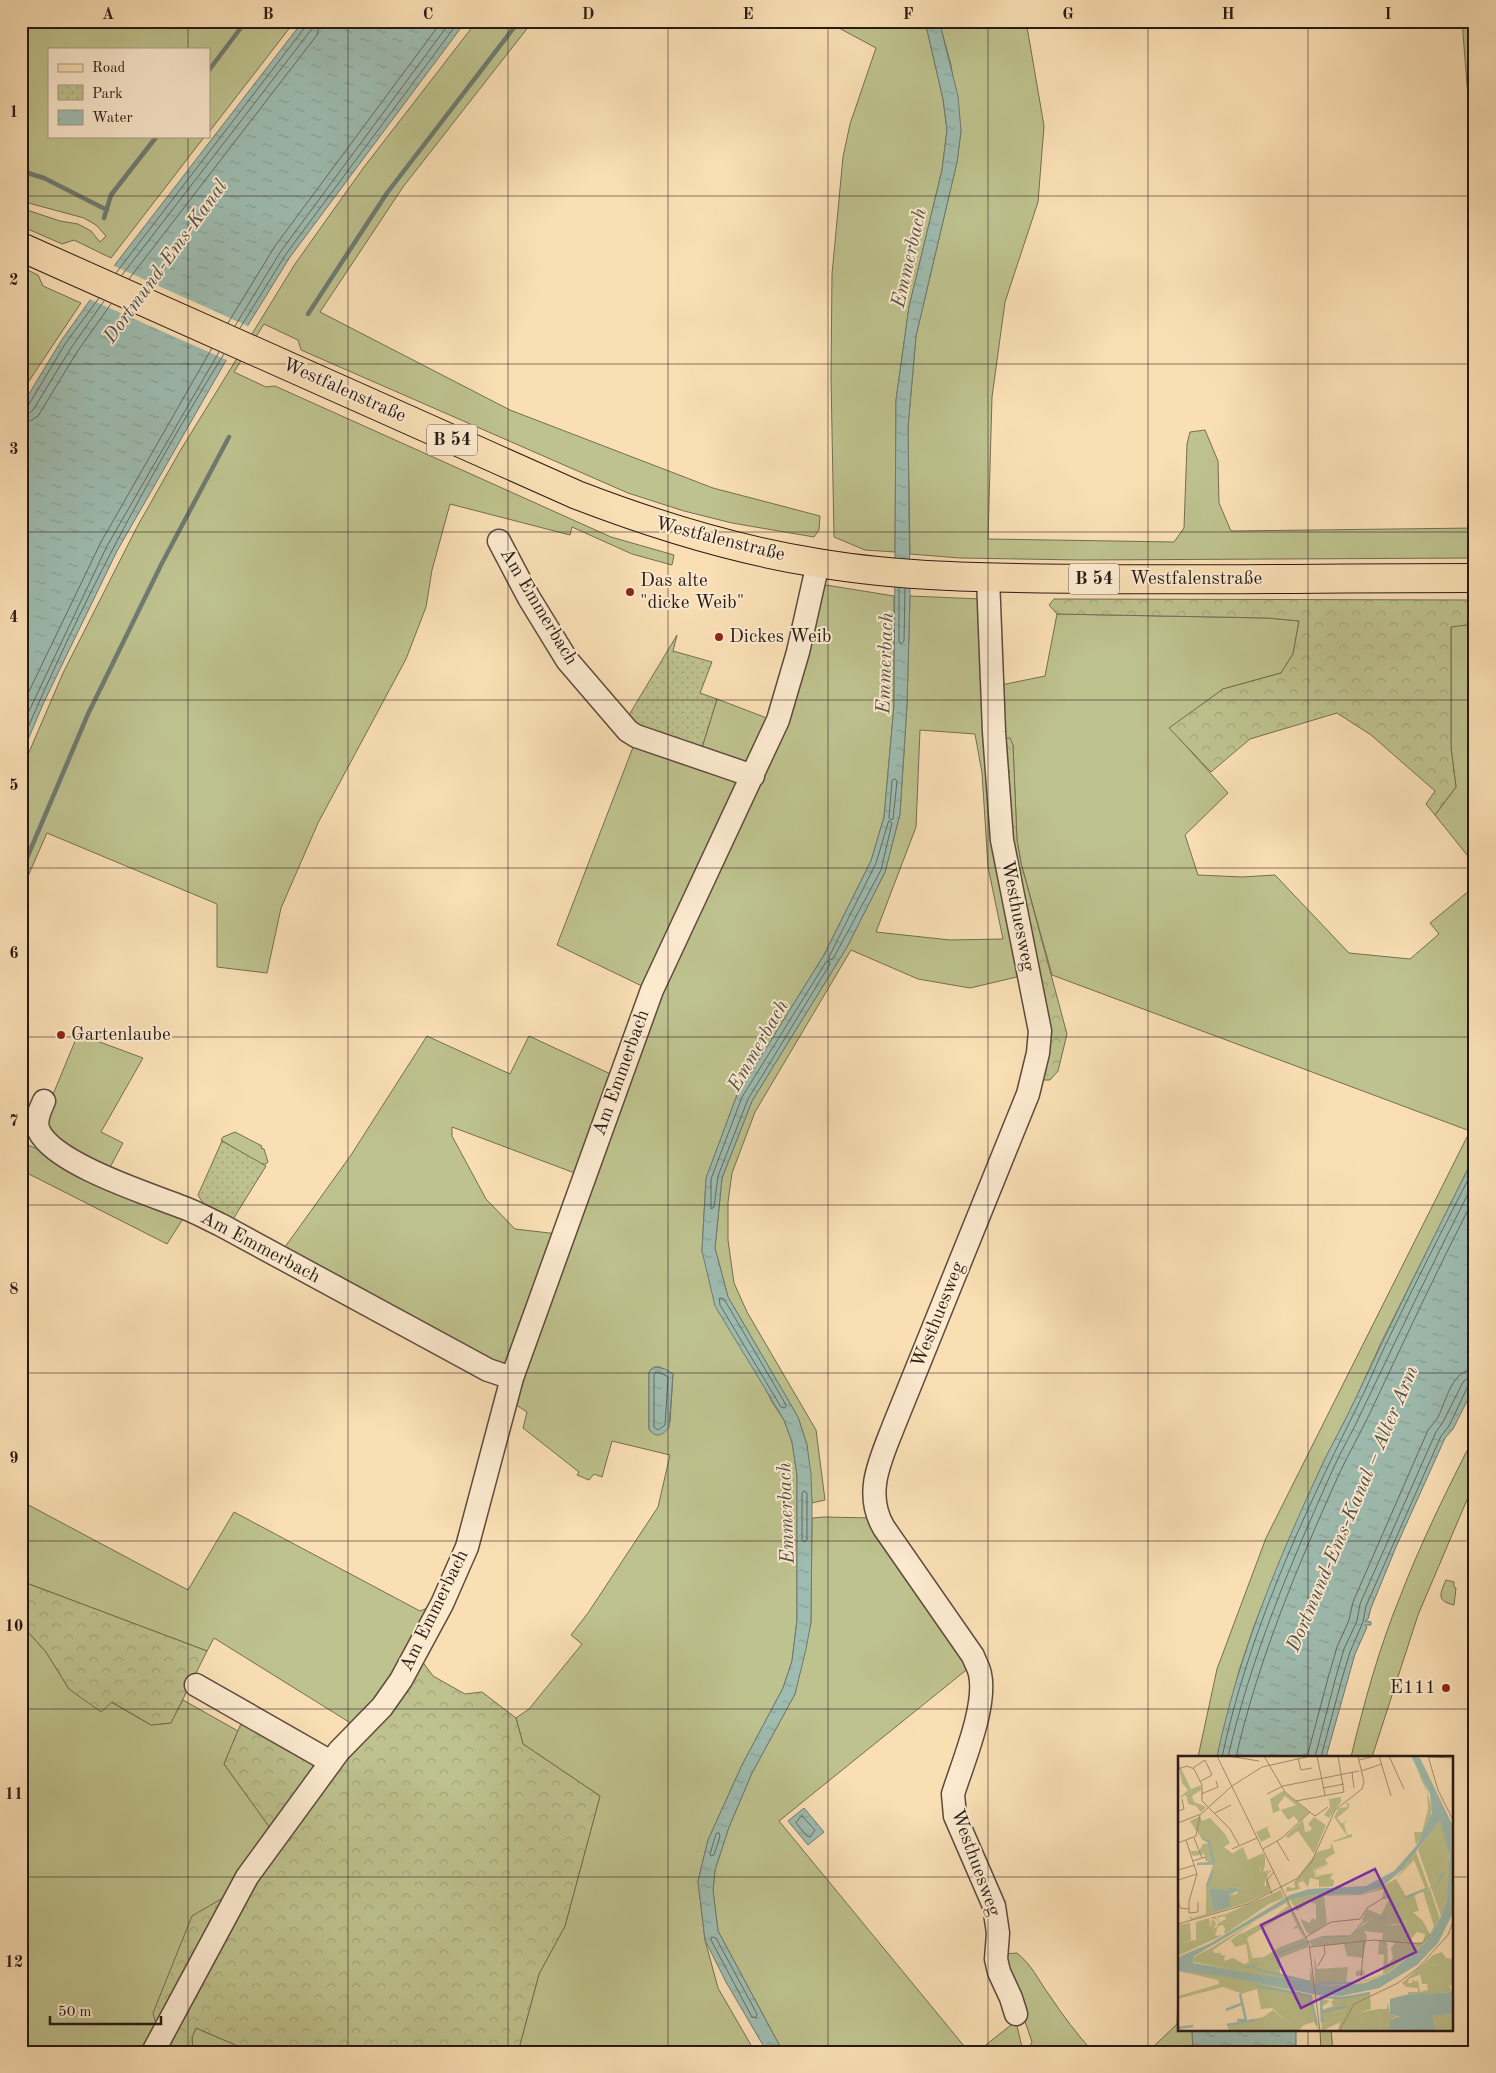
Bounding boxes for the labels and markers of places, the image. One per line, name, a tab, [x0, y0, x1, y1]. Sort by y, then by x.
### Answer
place label: Das alte "dicke Weib"	[640, 572, 744, 613]
marker: Das alte "dicke Weib"	[624, 586, 636, 598]
place label: Dickes Weib	[729, 628, 832, 647]
marker: Dickes Weib	[713, 631, 725, 643]
place label: Gartenlaube	[71, 1026, 171, 1045]
marker: Gartenlaube	[55, 1029, 67, 1041]
place label: E111	[1390, 1679, 1436, 1698]
marker: E111	[1440, 1682, 1452, 1694]

